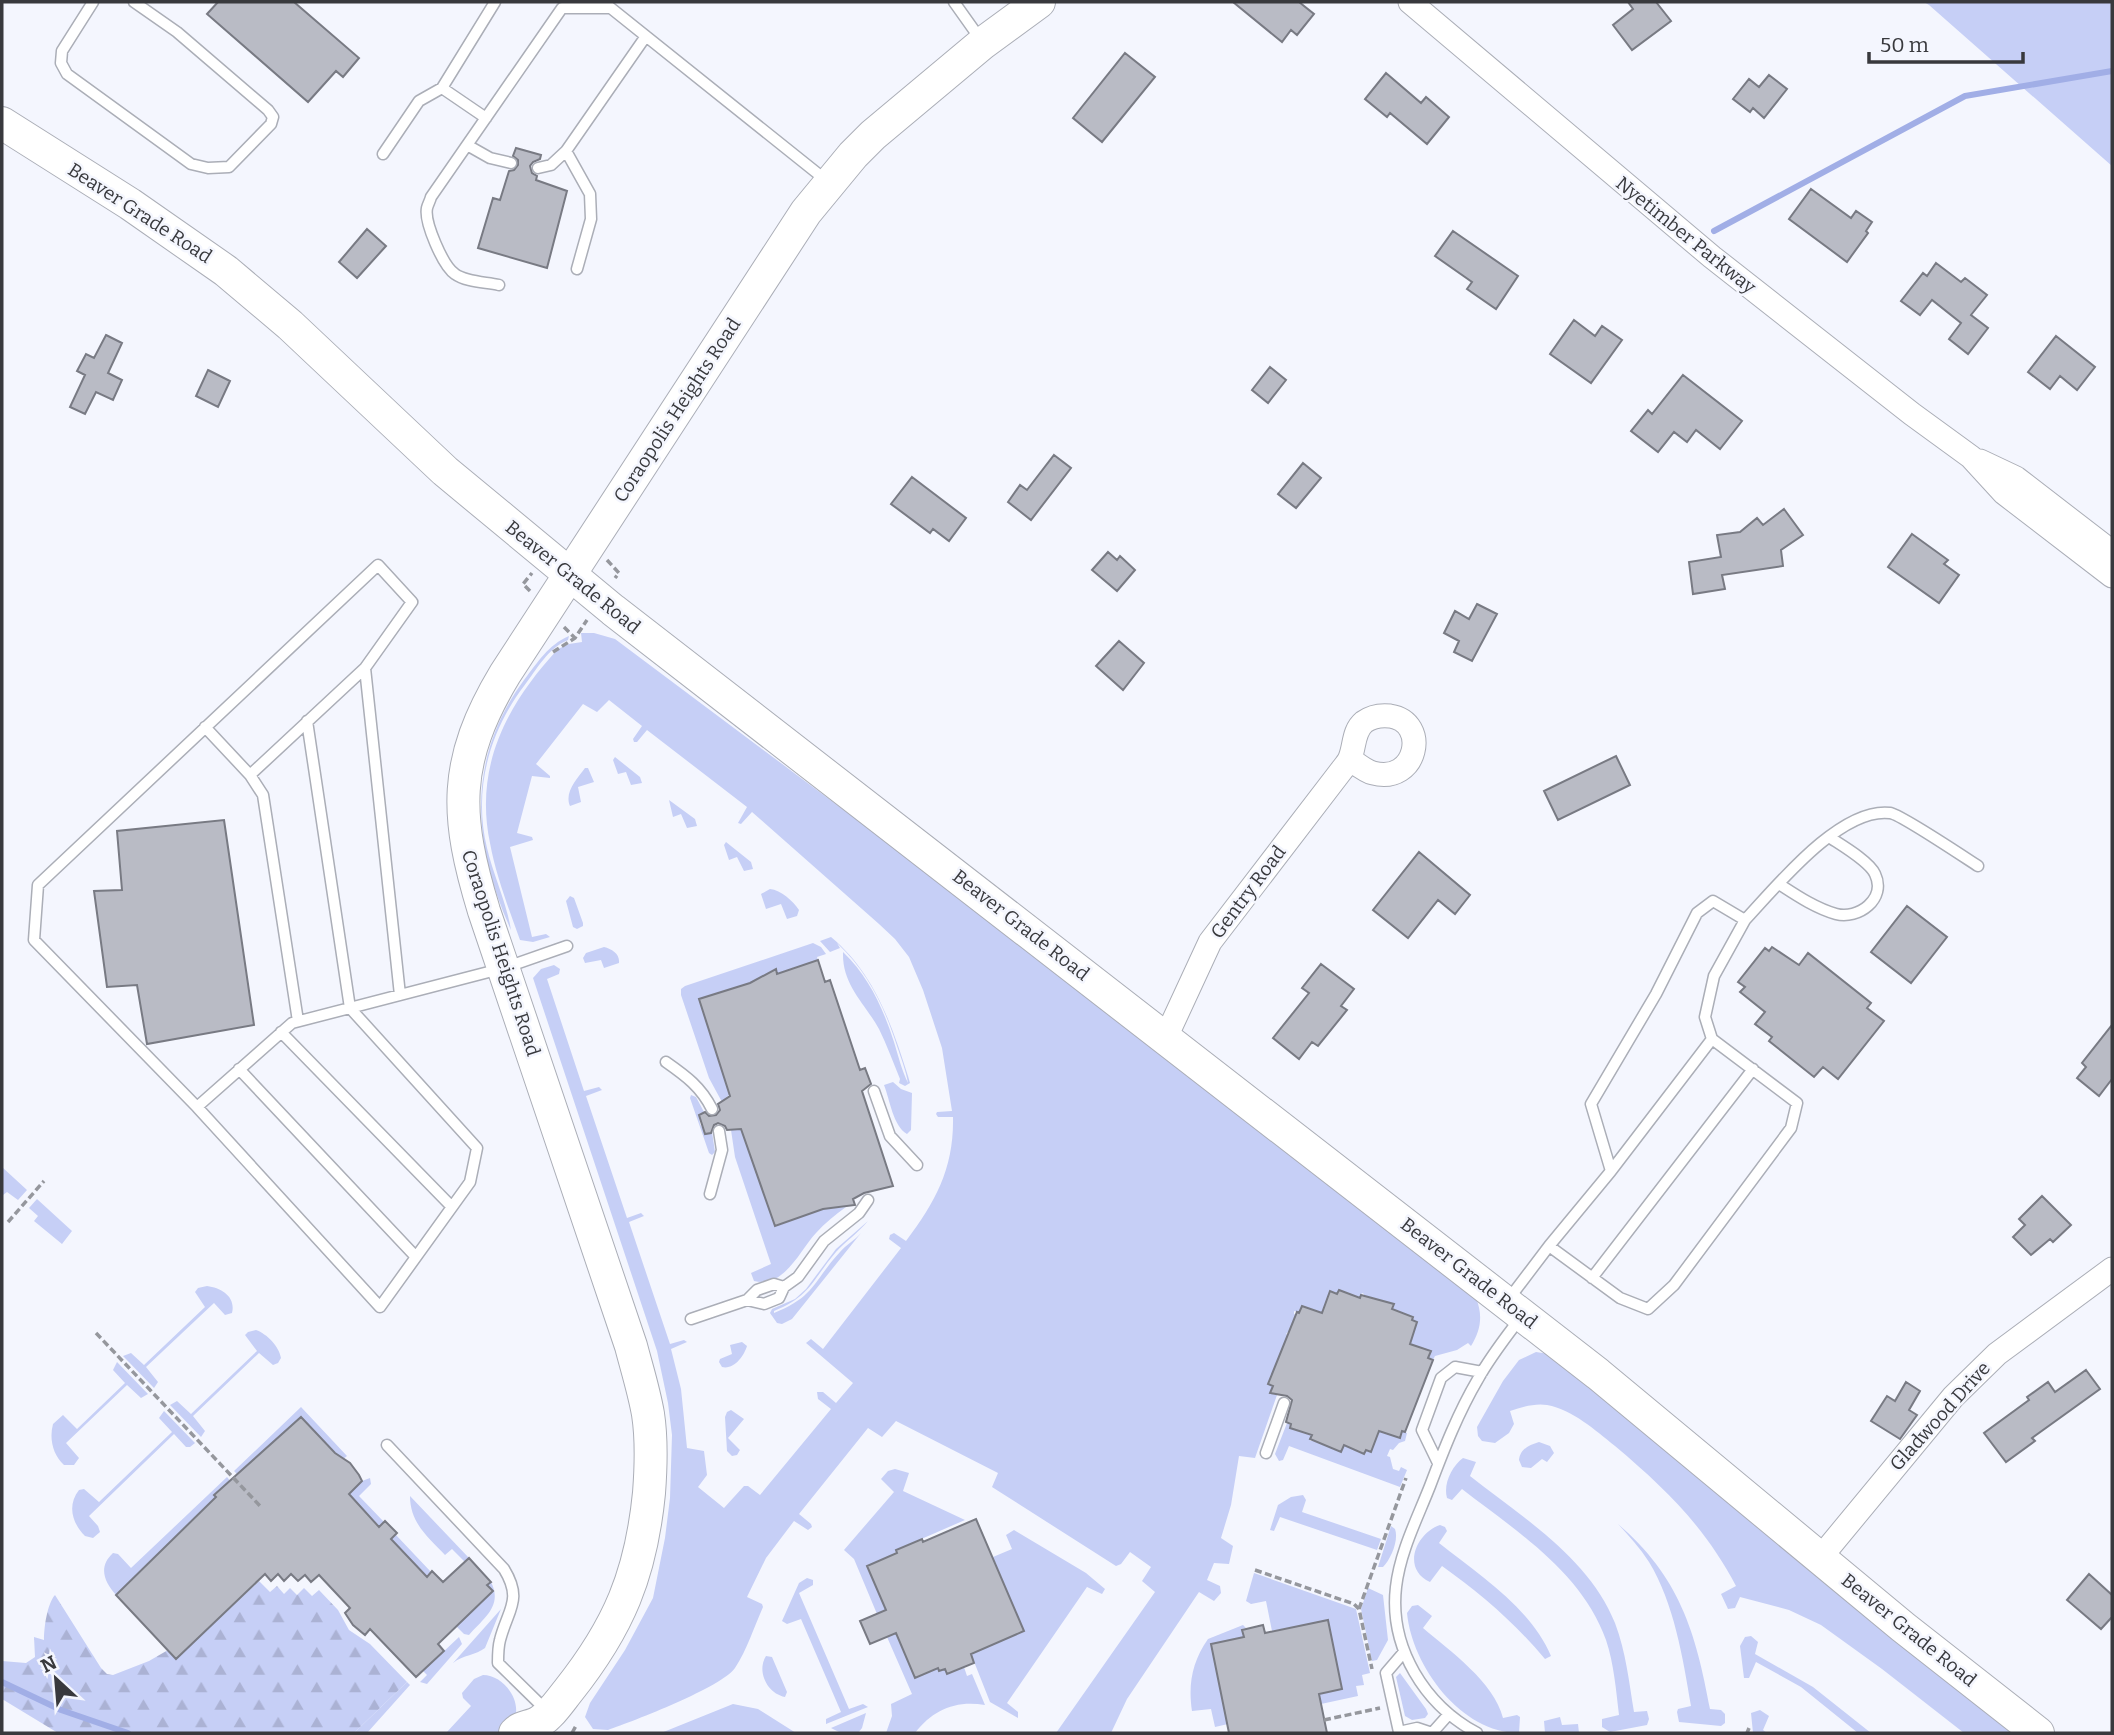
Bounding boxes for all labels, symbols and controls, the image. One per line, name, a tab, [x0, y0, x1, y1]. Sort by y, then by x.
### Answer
scale bar	[1869, 21, 2023, 65]
text: 50 m	[1880, 32, 1929, 58]
street label: Beaver Grade Road	[64, 158, 216, 268]
street label: Nyetimber Parkway	[1611, 172, 1761, 299]
street label: Coraopolis Heights Road	[609, 313, 745, 507]
street label: Beaver Grade Road	[501, 516, 645, 638]
street label: Gentry Road	[1206, 841, 1290, 943]
street label: Coraopolis Heights Road	[457, 847, 545, 1059]
street label: Beaver Grade Road	[948, 865, 1094, 985]
street label: Beaver Grade Road	[1396, 1213, 1542, 1333]
street label: Gladwood Drive	[1885, 1357, 1995, 1475]
street label: Beaver Grade Road	[1837, 1569, 1981, 1691]
north arrow	[21, 1644, 91, 1714]
text: N	[37, 1650, 61, 1678]

